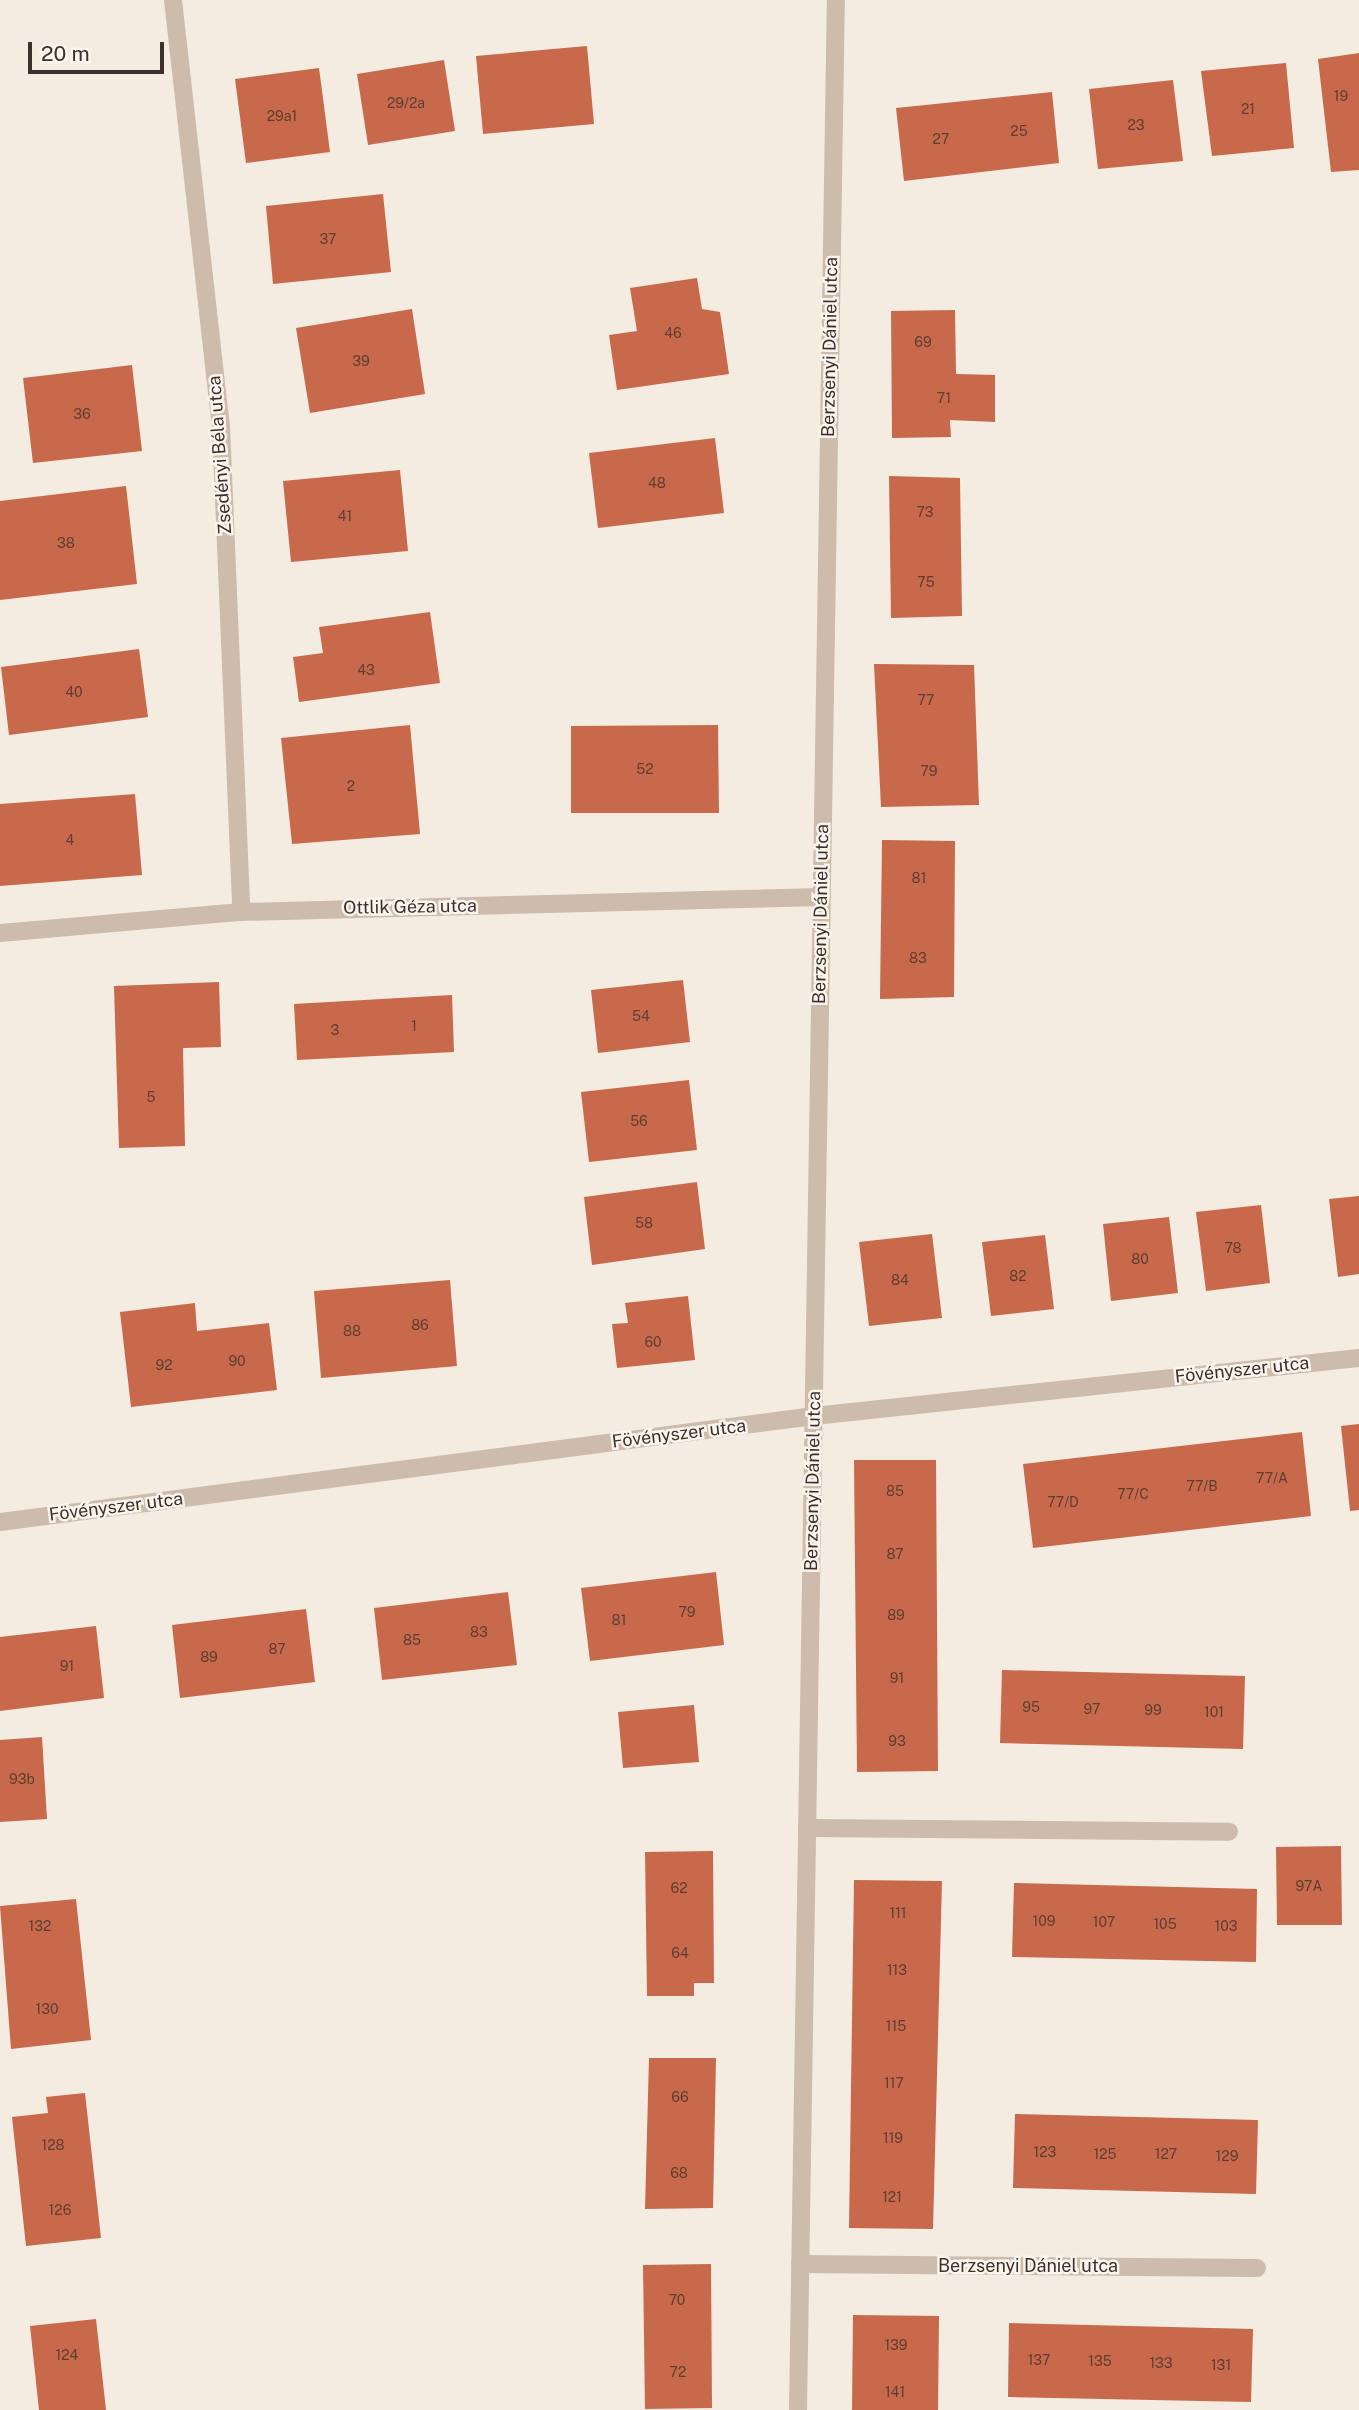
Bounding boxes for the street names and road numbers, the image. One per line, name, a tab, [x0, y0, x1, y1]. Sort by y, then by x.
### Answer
street label: Berzsenyi Dániel utca	[818, 257, 842, 437]
street label: Zsedényi Béla utca	[204, 375, 236, 535]
street label: Berzsenyi Dániel utca	[809, 824, 833, 1004]
street label: Ottlik Géza utca	[343, 895, 477, 919]
street label: Fövényszer utca	[1174, 1352, 1310, 1388]
street label: Berzsenyi Dániel utca	[801, 1391, 825, 1571]
street label: Fövényszer utca	[611, 1415, 747, 1453]
street label: Fövényszer utca	[48, 1488, 184, 1526]
street label: Berzsenyi Dániel utca	[938, 2255, 1118, 2277]

